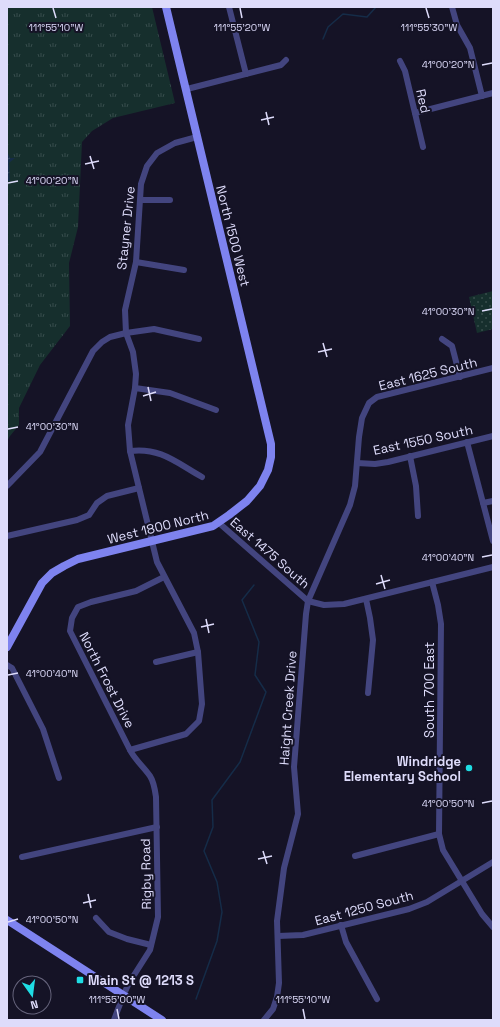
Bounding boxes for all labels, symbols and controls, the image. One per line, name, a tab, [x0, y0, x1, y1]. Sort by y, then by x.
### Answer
text: 111°55'10"W	[29, 21, 83, 34]
text: 111°55'20"W	[214, 21, 270, 34]
text: 111°55'30"W	[401, 21, 457, 34]
text: 41°00'20"N	[422, 58, 474, 71]
street label: Red	[412, 87, 434, 115]
text: 41°00'20"N	[26, 174, 78, 187]
street label: North 1500 West	[212, 184, 254, 288]
street label: Stayner Drive	[113, 185, 139, 271]
text: 41°00'30"N	[422, 305, 474, 318]
street label: East 1625 South	[377, 354, 479, 394]
text: 41°00'30"N	[26, 420, 78, 433]
street label: East 1550 South	[372, 421, 474, 459]
street label: West 1800 North	[105, 506, 211, 548]
street label: East 1475 South	[227, 514, 313, 592]
text: 41°00'40"N	[422, 551, 474, 564]
street label: North Frost Drive	[75, 629, 139, 731]
street label: South 700 East	[421, 642, 438, 738]
street label: Haight Creek Drive	[276, 650, 300, 766]
text: 41°00'40"N	[26, 667, 78, 680]
place label: Windridge Elementary School	[344, 753, 461, 785]
marker: Windridge Elementary School	[464, 763, 474, 773]
text: 41°00'50"N	[422, 797, 474, 810]
street label: Rigby Road	[137, 838, 155, 910]
street label: East 1250 South	[313, 887, 415, 929]
text: 41°00'50"N	[26, 913, 78, 926]
place label: Main St @ 1213 S	[88, 972, 194, 989]
north arrow	[12, 975, 52, 1015]
marker: Main St @ 1213 S	[75, 975, 85, 985]
text: 111°55'00"W	[89, 993, 146, 1006]
text: 111°55'10"W	[276, 993, 330, 1006]
text: N	[29, 997, 40, 1012]

